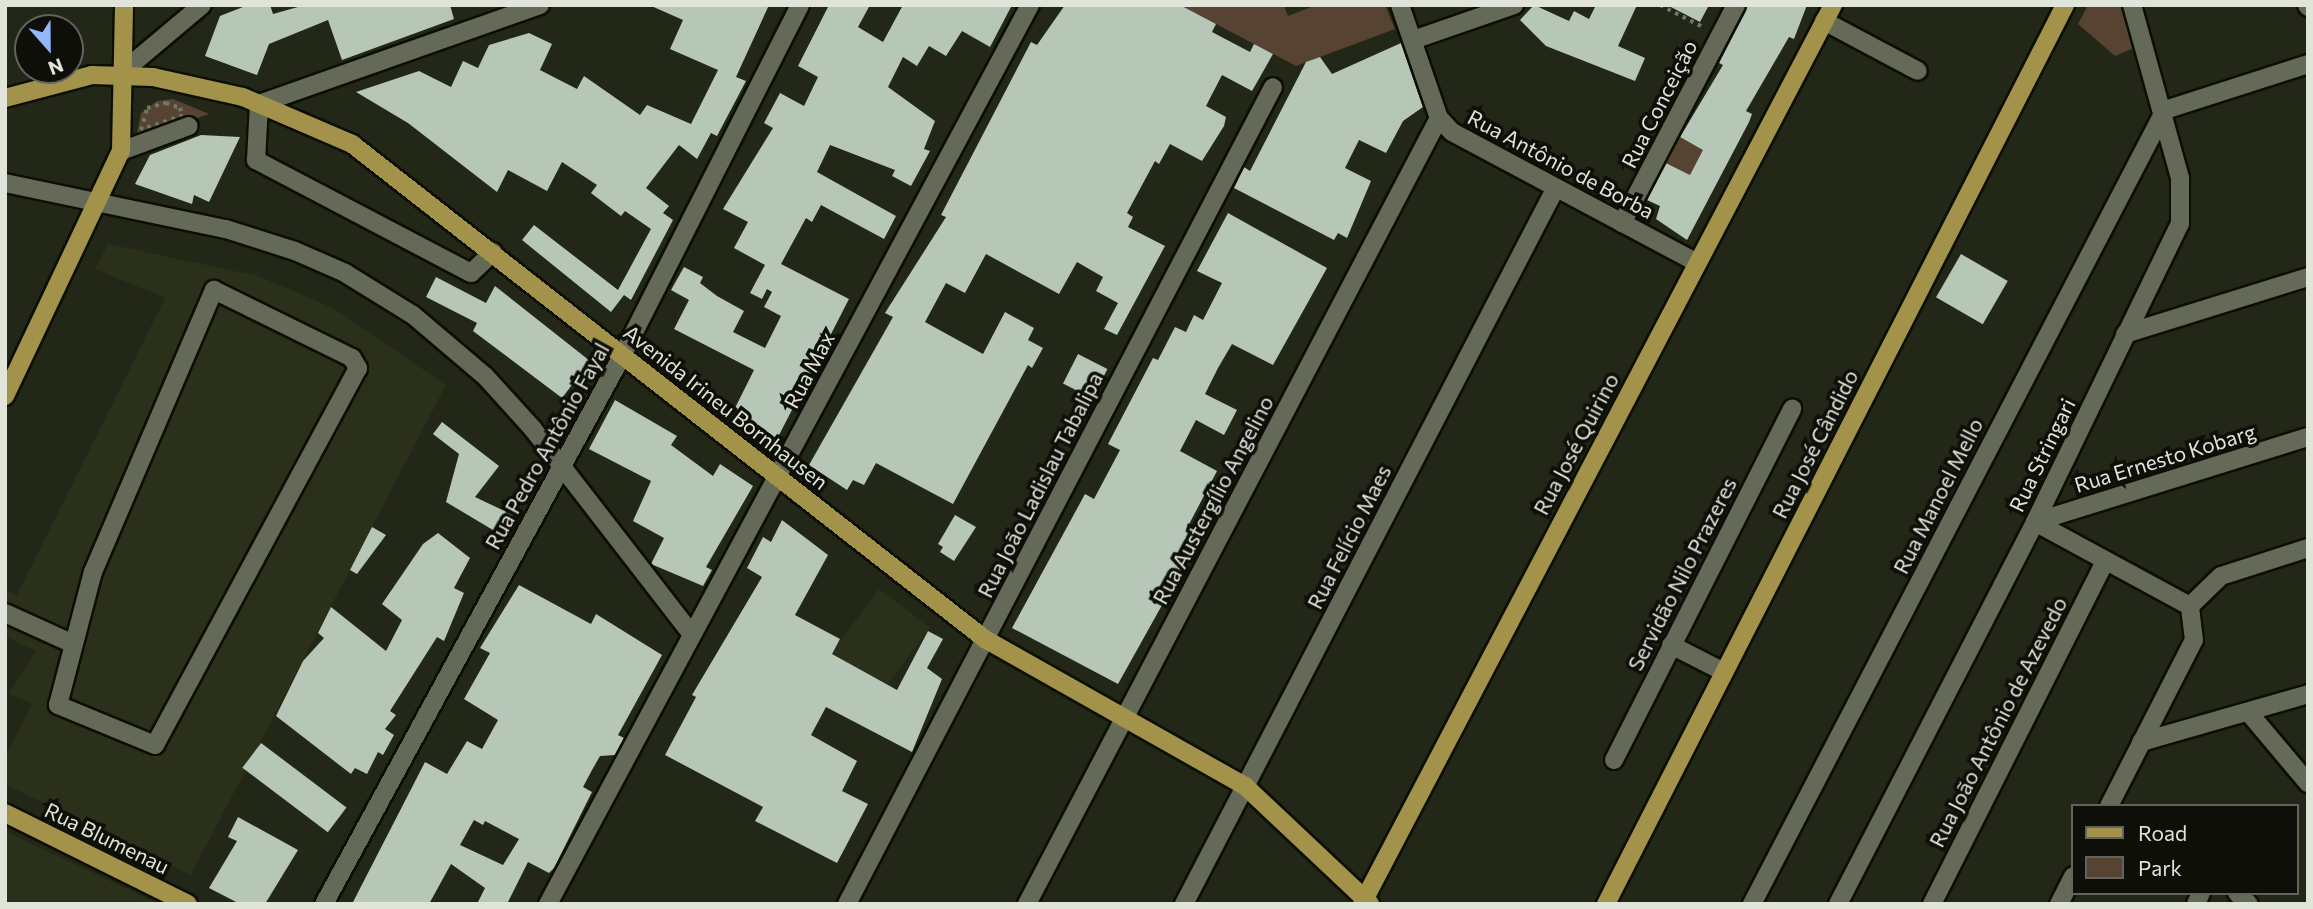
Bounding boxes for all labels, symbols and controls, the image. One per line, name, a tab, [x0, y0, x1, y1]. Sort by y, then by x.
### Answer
north arrow	[14, 14, 84, 84]
street label: Rua Conceição	[1616, 36, 1702, 172]
text: N	[45, 54, 67, 80]
street label: Rua Antônio de Borba	[1464, 104, 1658, 224]
street label: Avenida Irineu Bornhausen	[619, 319, 833, 495]
street label: Rua Max	[778, 328, 840, 412]
street label: Rua Pedro Antônio Fayal	[480, 338, 614, 554]
street label: Rua José Cândido	[1767, 366, 1863, 522]
street label: Rua João Ladislau Tabalipa	[972, 368, 1108, 602]
street label: Rua José Quirino	[1528, 369, 1624, 519]
street label: Rua Austergílio Angelino	[1147, 392, 1279, 608]
street label: Rua Stringari	[2004, 394, 2080, 516]
street label: Rua Manoel Mello	[1888, 414, 1988, 578]
street label: Rua Ernesto Kobarg	[2071, 418, 2259, 498]
street label: Rua Felício Maes	[1302, 461, 1396, 613]
street label: Servidão Nilo Prazeres	[1622, 473, 1742, 675]
street label: Rua João Antônio de Azevedo	[1924, 593, 2072, 851]
street label: Rua Blumenau	[41, 797, 173, 879]
legend	[2072, 804, 2299, 895]
text: Road	[2138, 820, 2187, 845]
text: Park	[2138, 855, 2182, 880]

